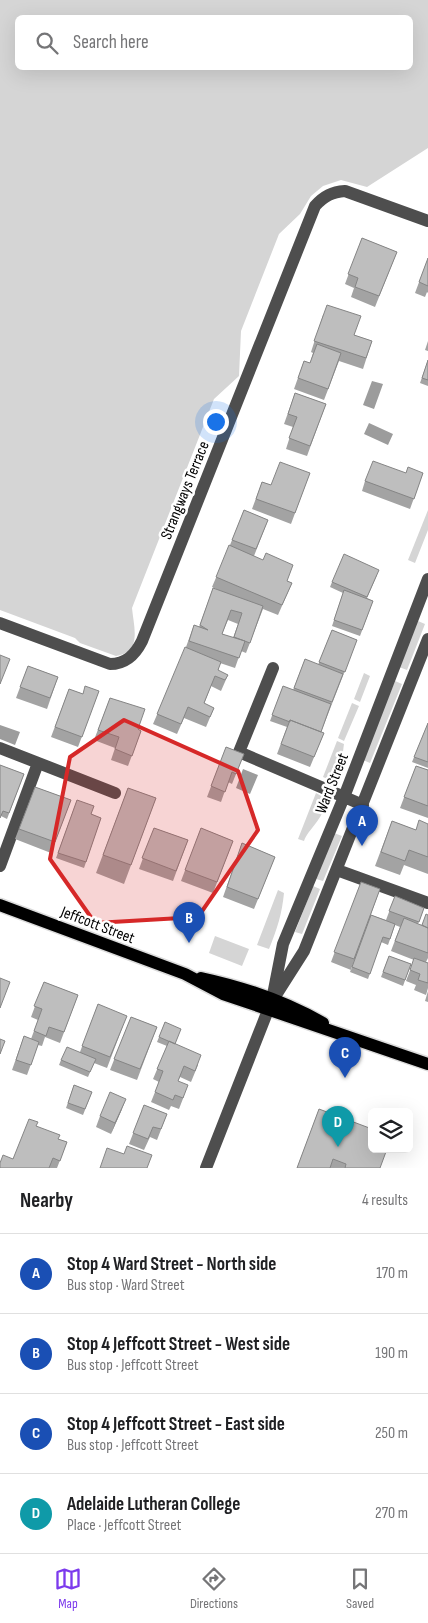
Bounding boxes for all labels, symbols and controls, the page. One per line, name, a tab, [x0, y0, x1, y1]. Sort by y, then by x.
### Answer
search box	[15, 15, 413, 70]
icon: search	[33, 29, 61, 57]
text: Search here	[73, 31, 149, 54]
your location	[203, 409, 229, 435]
street label: Strangways Terrace	[157, 439, 214, 542]
street label: Ward Street	[312, 750, 353, 817]
pin: A	[346, 805, 378, 846]
street label: Jeffcott Street	[57, 902, 137, 948]
pin: B	[173, 902, 205, 943]
pin: C	[329, 1037, 361, 1078]
pin: D	[322, 1106, 354, 1147]
map controls	[368, 1108, 413, 1153]
button: layers	[368, 1108, 413, 1153]
text: Nearby	[20, 1188, 73, 1213]
text: 4 results	[362, 1191, 408, 1210]
text: Stop 4 Ward Street - North side	[67, 1253, 276, 1276]
text: A	[32, 1264, 40, 1283]
text: 170 m	[376, 1264, 408, 1283]
text: Bus stop · Ward Street	[67, 1276, 185, 1295]
text: Stop 4 Jeffcott Street - West side	[67, 1333, 290, 1356]
text: B	[32, 1344, 40, 1363]
text: 190 m	[375, 1344, 408, 1363]
text: Bus stop · Jeffcott Street	[67, 1356, 199, 1375]
text: Stop 4 Jeffcott Street - East side	[67, 1413, 285, 1436]
text: C	[32, 1424, 40, 1443]
text: 250 m	[375, 1424, 408, 1443]
text: Bus stop · Jeffcott Street	[67, 1436, 199, 1455]
text: Adelaide Lutheran College	[67, 1493, 240, 1516]
text: D	[32, 1504, 40, 1523]
text: 270 m	[375, 1504, 408, 1523]
text: Place · Jeffcott Street	[67, 1516, 182, 1535]
tab: Map	[54, 1565, 82, 1612]
tab: Directions	[190, 1565, 238, 1612]
tab: Saved	[346, 1565, 374, 1612]

